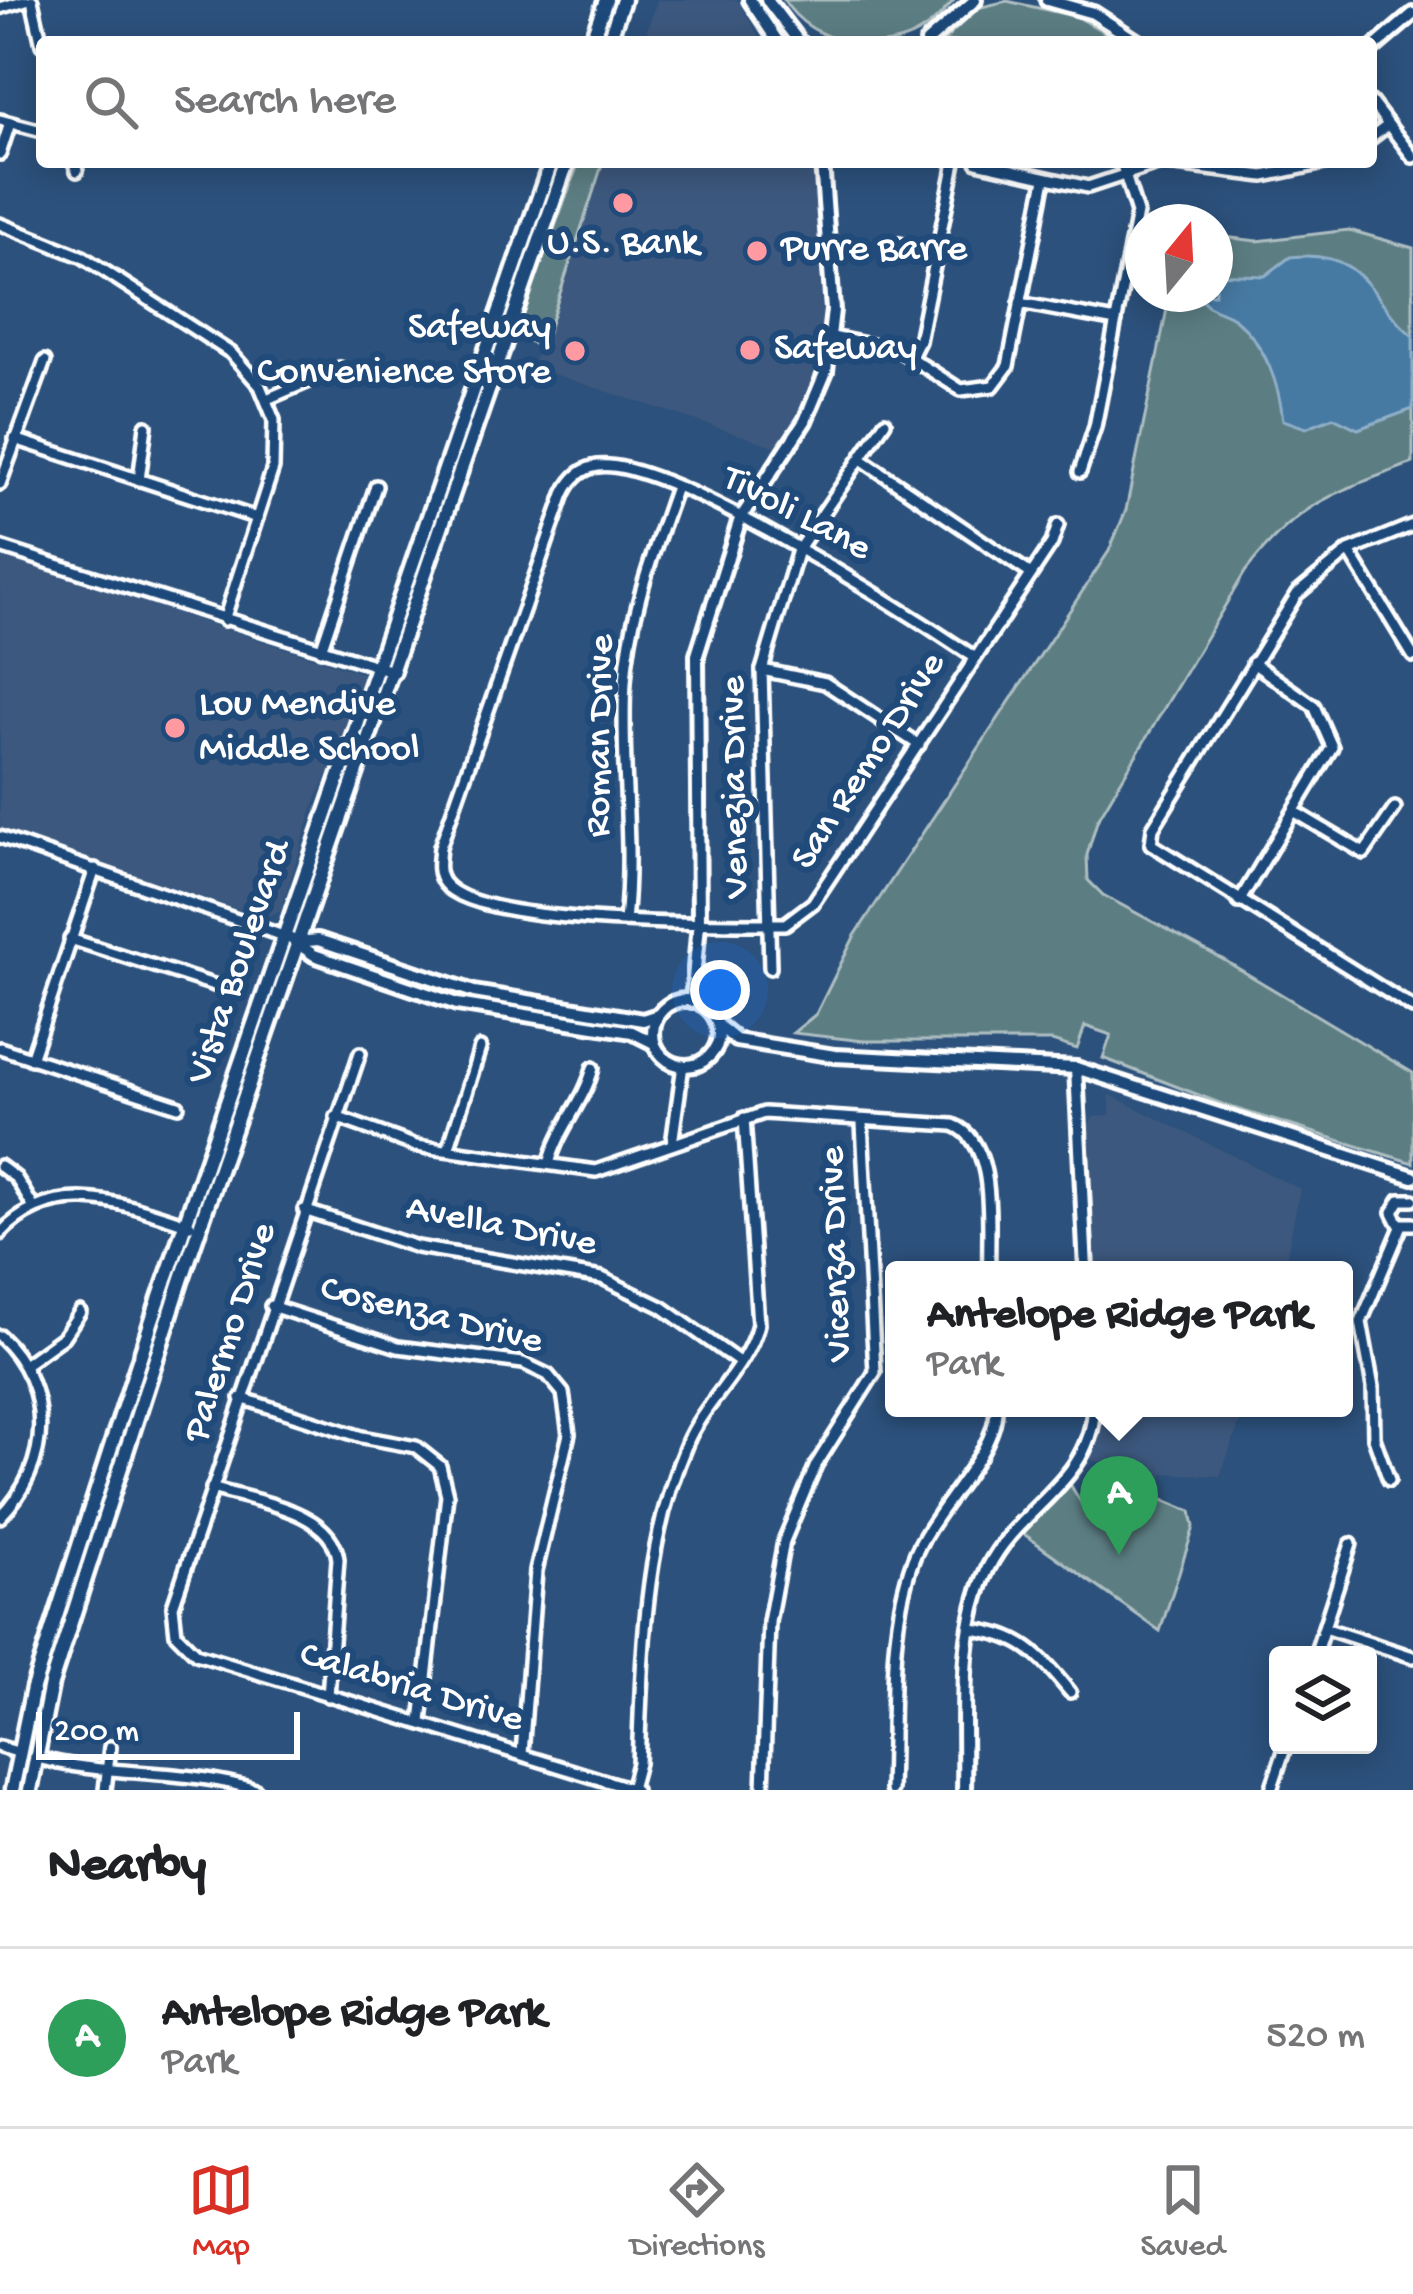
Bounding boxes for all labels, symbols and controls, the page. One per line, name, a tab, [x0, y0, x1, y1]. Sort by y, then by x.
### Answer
search box	[36, 36, 1377, 168]
icon: search	[78, 69, 144, 135]
text: Search here	[174, 76, 396, 129]
marker: U.S. Bank	[610, 190, 636, 216]
north arrow	[1125, 204, 1233, 312]
place label: U.S. Bank	[547, 222, 703, 268]
place label: Purre Barre	[779, 228, 968, 274]
marker: Purre Barre	[744, 238, 770, 264]
place label: Safeway Convenience Store	[257, 306, 552, 397]
place label: Safeway	[774, 327, 917, 373]
marker: Safeway	[737, 337, 763, 363]
marker: Safeway Convenience Store	[562, 338, 588, 364]
street label: Tivoli Lane	[712, 456, 879, 574]
street label: Roman Drive	[577, 633, 627, 838]
street label: San Remo Drive	[783, 644, 958, 879]
street label: Venezia Drive	[712, 675, 762, 899]
place label: Lou Mendive Middle School	[199, 683, 420, 774]
marker: Lou Mendive Middle School	[162, 715, 188, 741]
street label: Vista Boulevard	[178, 832, 305, 1092]
your location	[690, 960, 750, 1020]
street label: Vicenza Drive	[811, 1145, 865, 1363]
street label: Avella Drive	[402, 1187, 601, 1269]
street label: Palermo Drive	[174, 1217, 289, 1450]
popup	[885, 1261, 1353, 1417]
street label: Cosenza Drive	[315, 1267, 548, 1367]
text: Antelope Ridge Park	[927, 1290, 1311, 1343]
text: Park	[927, 1343, 1001, 1389]
pin: A	[1080, 1456, 1158, 1555]
street label: Calabria Drive	[293, 1633, 529, 1745]
map controls	[1269, 1646, 1377, 1754]
button: layers	[1269, 1646, 1377, 1754]
scale bar	[36, 1706, 300, 1759]
text: 200 m	[54, 1714, 139, 1752]
text: Nearby	[48, 1838, 206, 1898]
text: Antelope Ridge Park	[162, 1988, 546, 2041]
text: A	[75, 2015, 99, 2061]
text: 520 m	[1266, 2015, 1365, 2061]
text: Park	[162, 2041, 236, 2087]
tab: Map	[188, 2157, 254, 2267]
tab: Directions	[630, 2157, 764, 2267]
tab: Saved	[1140, 2157, 1225, 2267]

